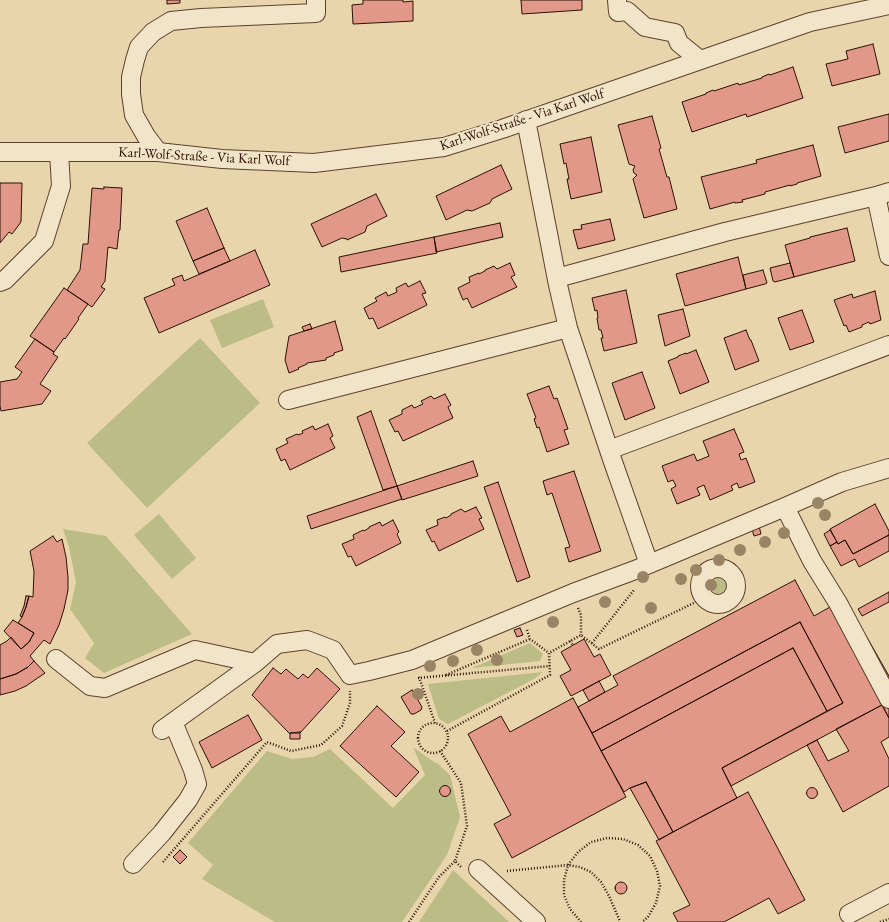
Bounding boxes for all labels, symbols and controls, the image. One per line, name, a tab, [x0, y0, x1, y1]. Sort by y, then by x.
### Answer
street label: Karl-Wolf-Straße - Via Karl Wolf	[438, 85, 606, 155]
street label: Karl-Wolf-Straße - Via Karl Wolf	[118, 144, 290, 170]

